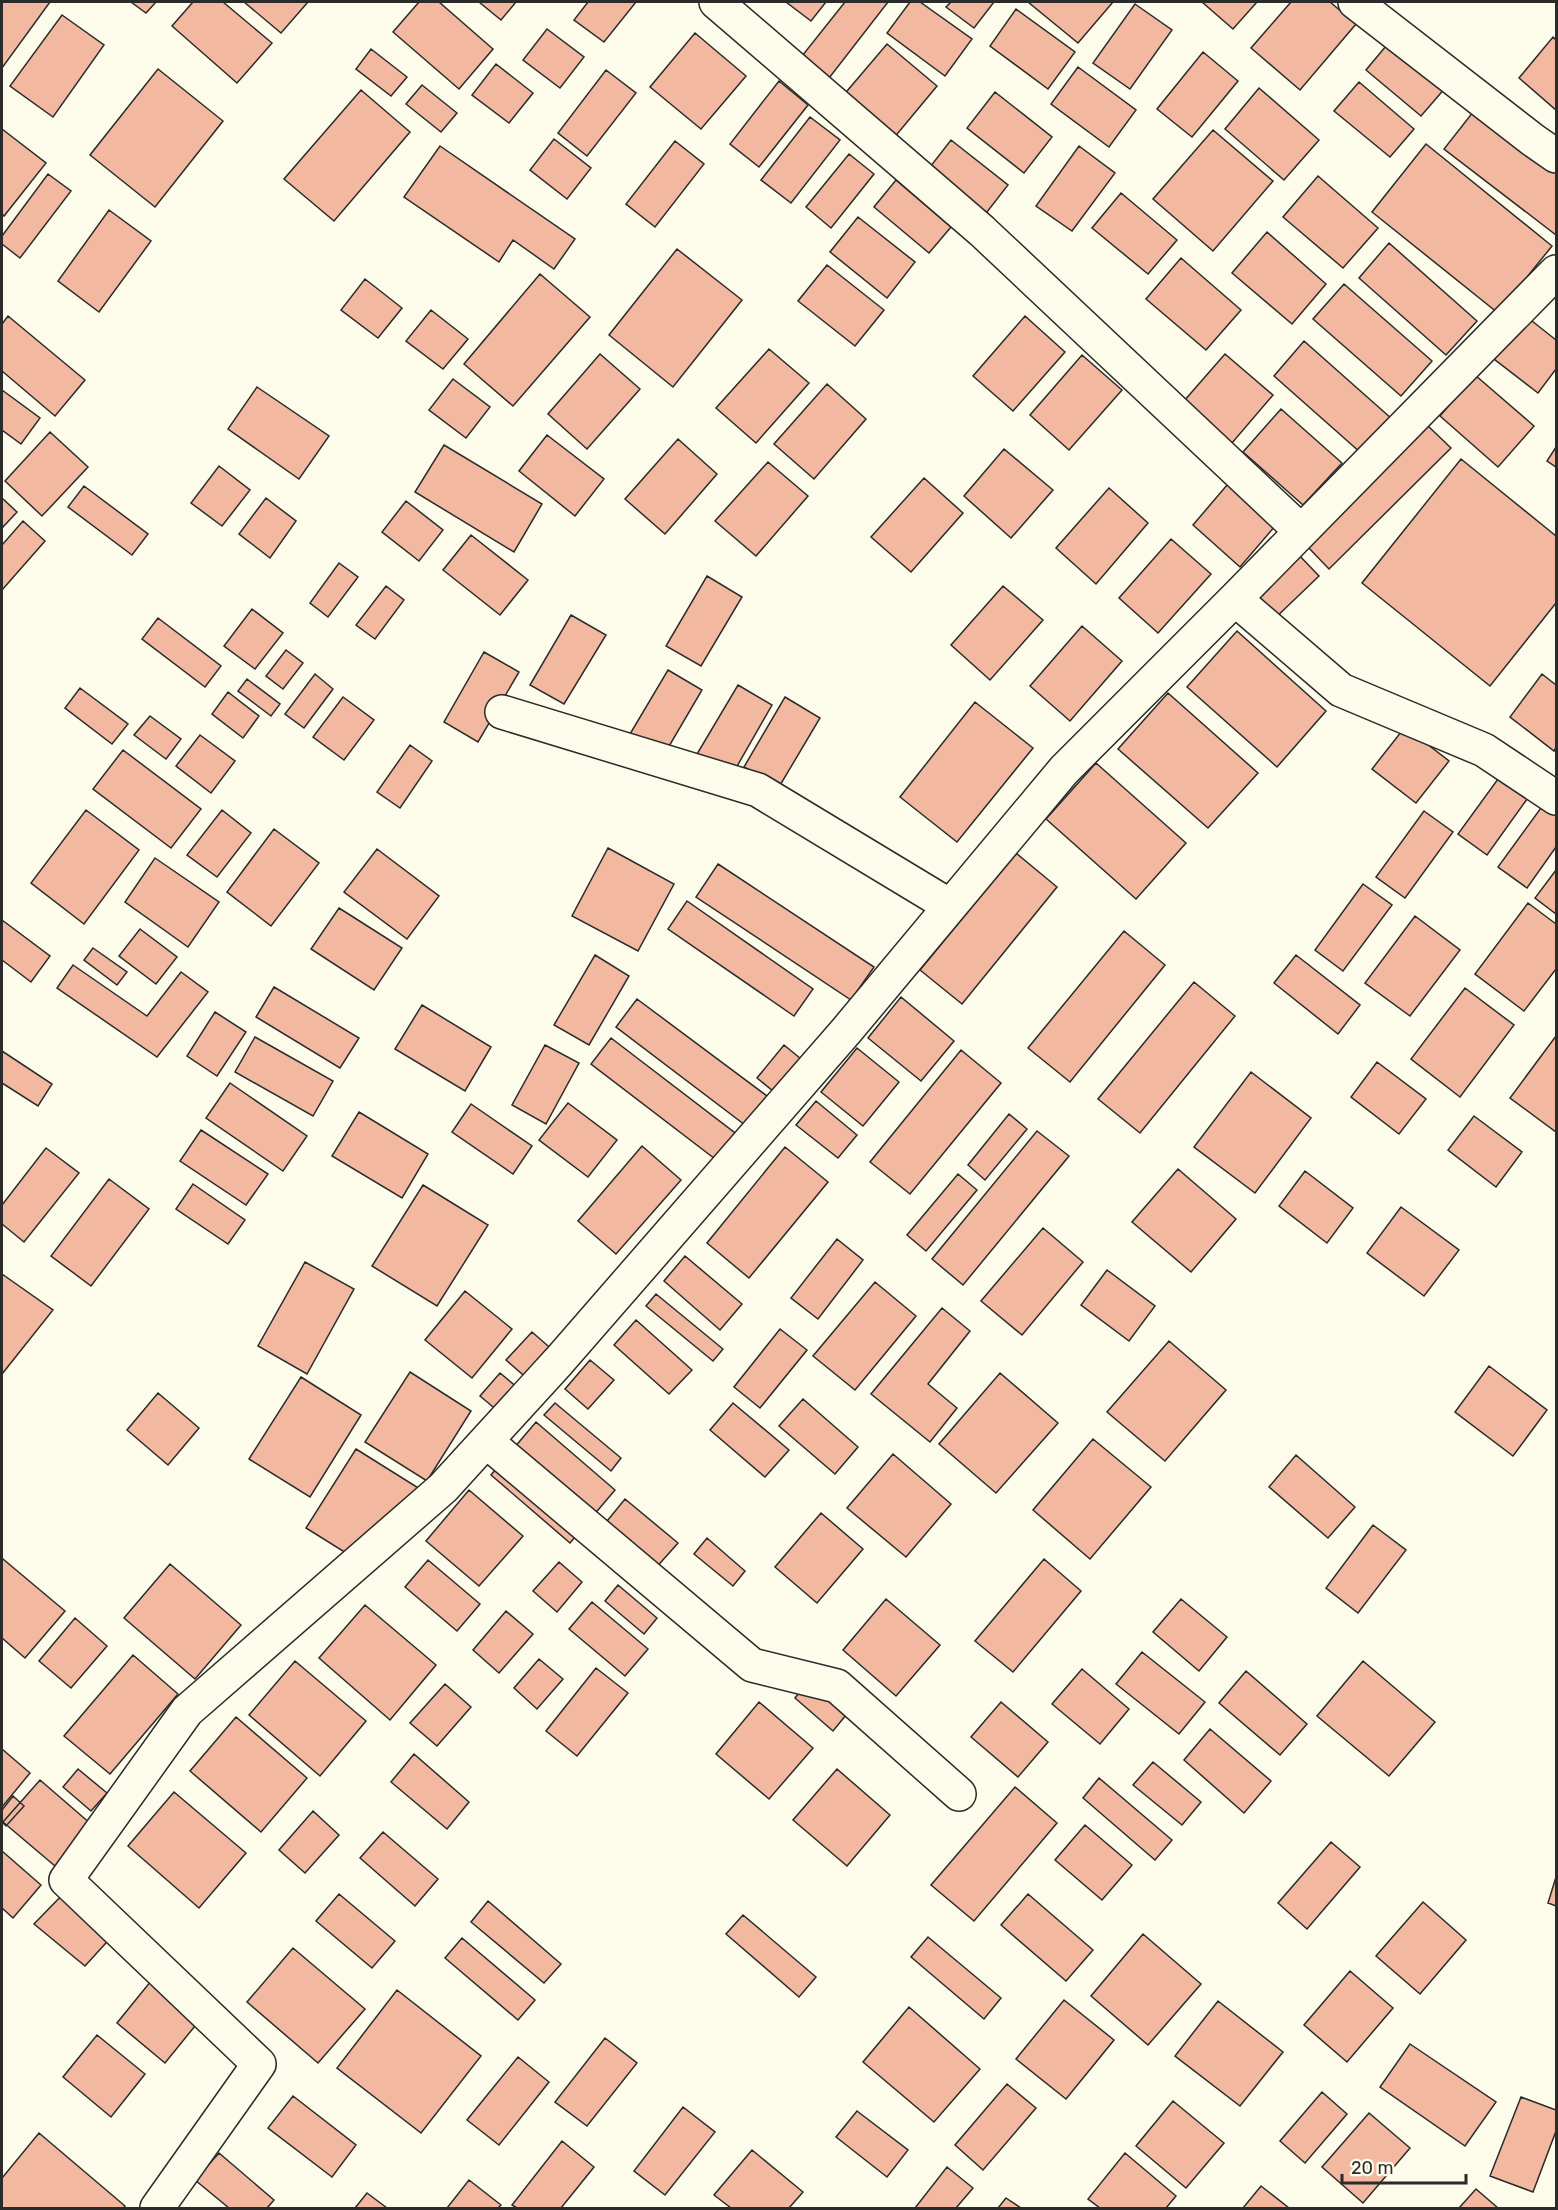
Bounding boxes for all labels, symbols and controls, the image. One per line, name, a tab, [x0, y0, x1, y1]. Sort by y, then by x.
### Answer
scale bar	[1342, 2147, 1466, 2185]
text: 20 m	[1351, 2157, 1393, 2179]

